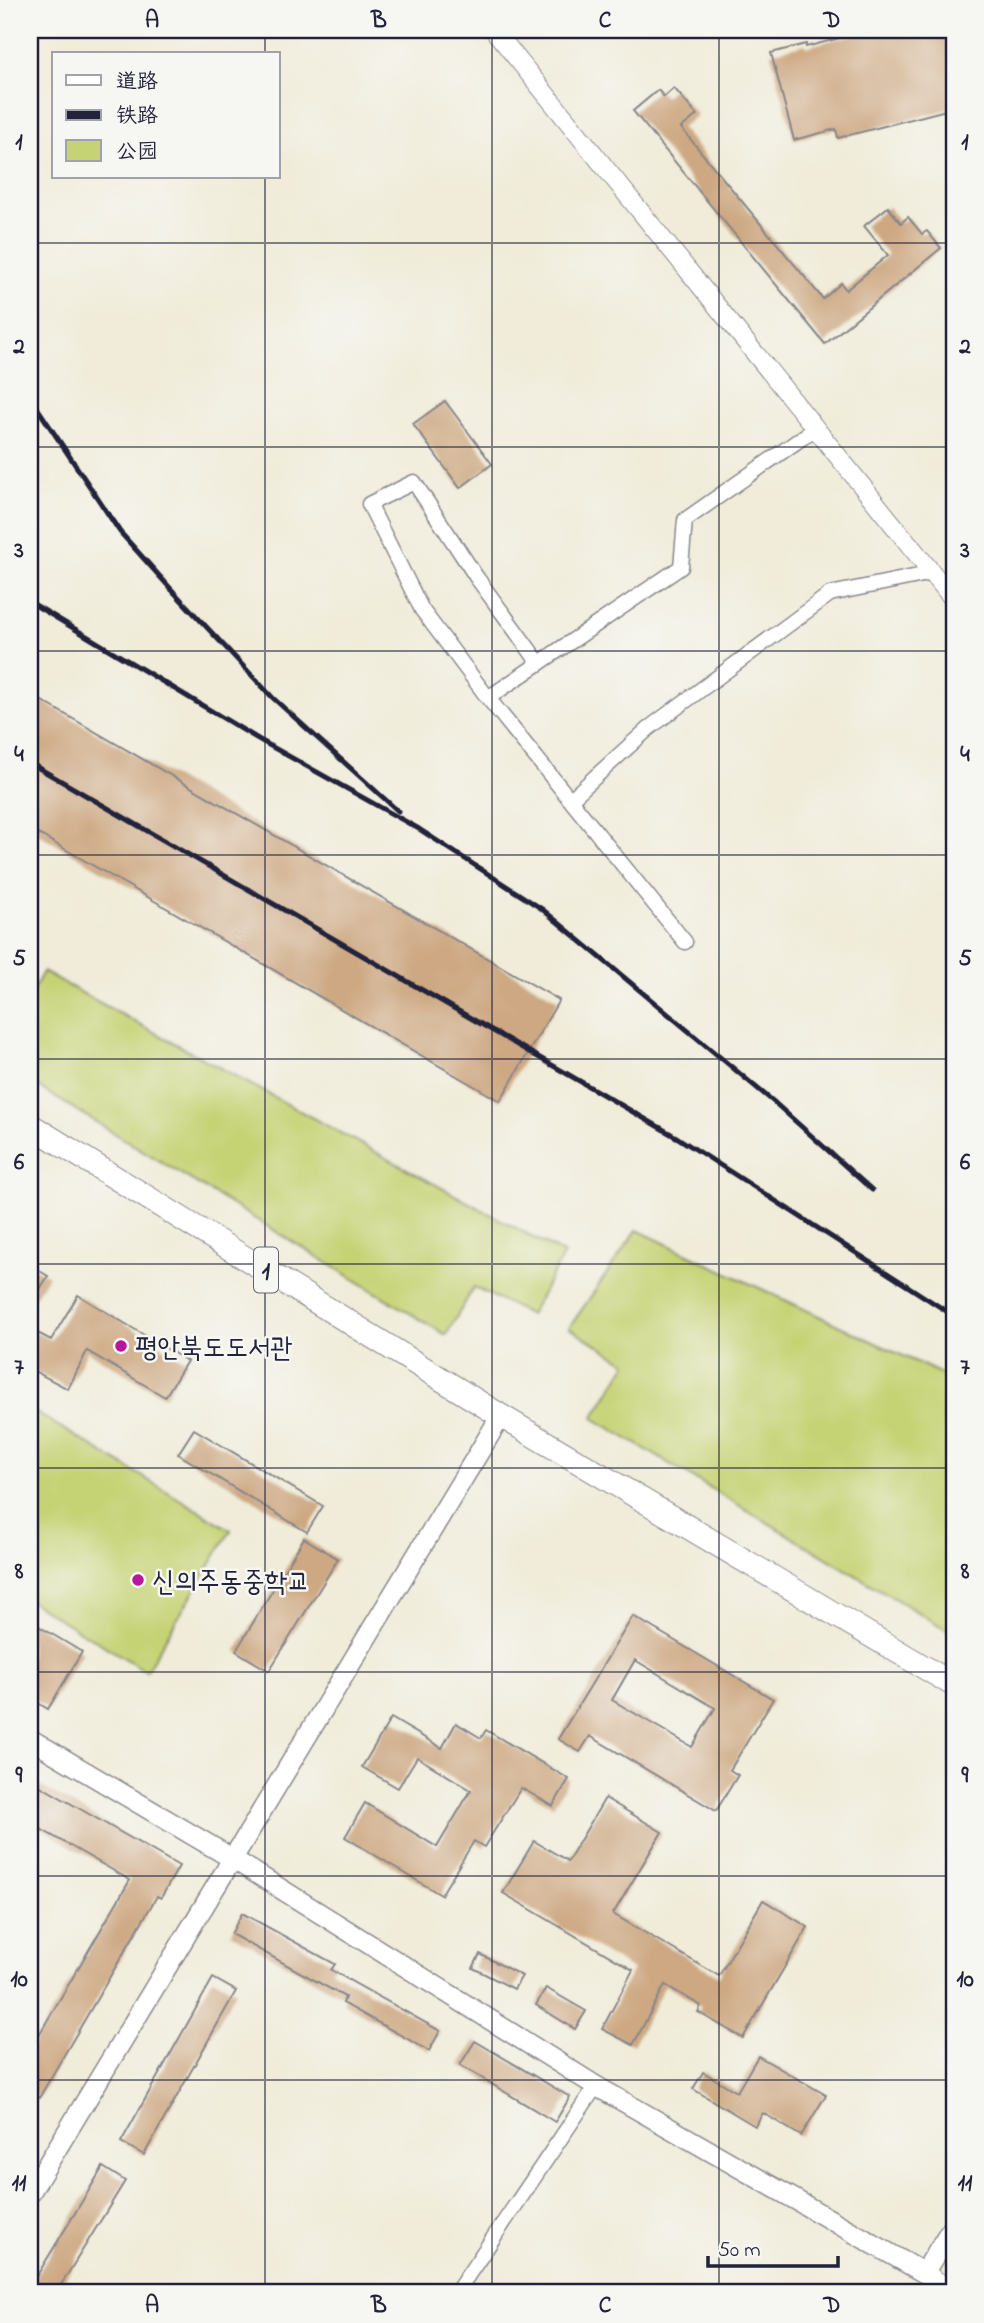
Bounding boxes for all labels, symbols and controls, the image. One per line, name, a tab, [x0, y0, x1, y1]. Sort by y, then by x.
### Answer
text: A	[145, 5, 159, 38]
text: B	[370, 5, 387, 38]
text: C	[599, 5, 612, 38]
text: D	[823, 5, 840, 38]
legend	[52, 52, 280, 178]
text: 道路	[116, 68, 158, 98]
text: 铁路	[116, 102, 158, 132]
text: 1	[15, 127, 23, 160]
text: 1	[961, 127, 969, 160]
text: 公园	[116, 138, 158, 168]
text: 2	[12, 331, 25, 364]
text: 2	[958, 331, 971, 364]
text: 3	[13, 535, 24, 568]
text: 3	[959, 535, 970, 568]
text: 4	[14, 739, 24, 772]
text: 4	[960, 739, 970, 772]
text: 5	[12, 943, 26, 976]
text: 5	[958, 943, 972, 976]
text: 6	[14, 1147, 25, 1180]
text: 6	[960, 1147, 971, 1180]
road number: 1	[254, 1247, 278, 1292]
place label: 평안북도도서관	[135, 1329, 293, 1370]
marker: 평안북도도서관	[113, 1338, 129, 1354]
text: 7	[14, 1352, 24, 1385]
text: 7	[960, 1352, 970, 1385]
text: 8	[14, 1556, 24, 1589]
text: 8	[960, 1556, 970, 1589]
place label: 신의주동중학교	[152, 1563, 310, 1604]
marker: 신의주동중학교	[130, 1572, 146, 1588]
text: 9	[15, 1760, 24, 1793]
text: 9	[961, 1760, 970, 1793]
text: 10	[10, 1964, 28, 1997]
text: 10	[956, 1964, 974, 1997]
text: 11	[12, 2168, 27, 2201]
text: 11	[958, 2168, 973, 2201]
scale bar	[708, 2225, 837, 2269]
text: 50 m	[718, 2236, 761, 2266]
text: A	[145, 2290, 159, 2323]
text: B	[370, 2290, 387, 2323]
text: C	[599, 2290, 612, 2323]
text: D	[823, 2290, 840, 2323]

